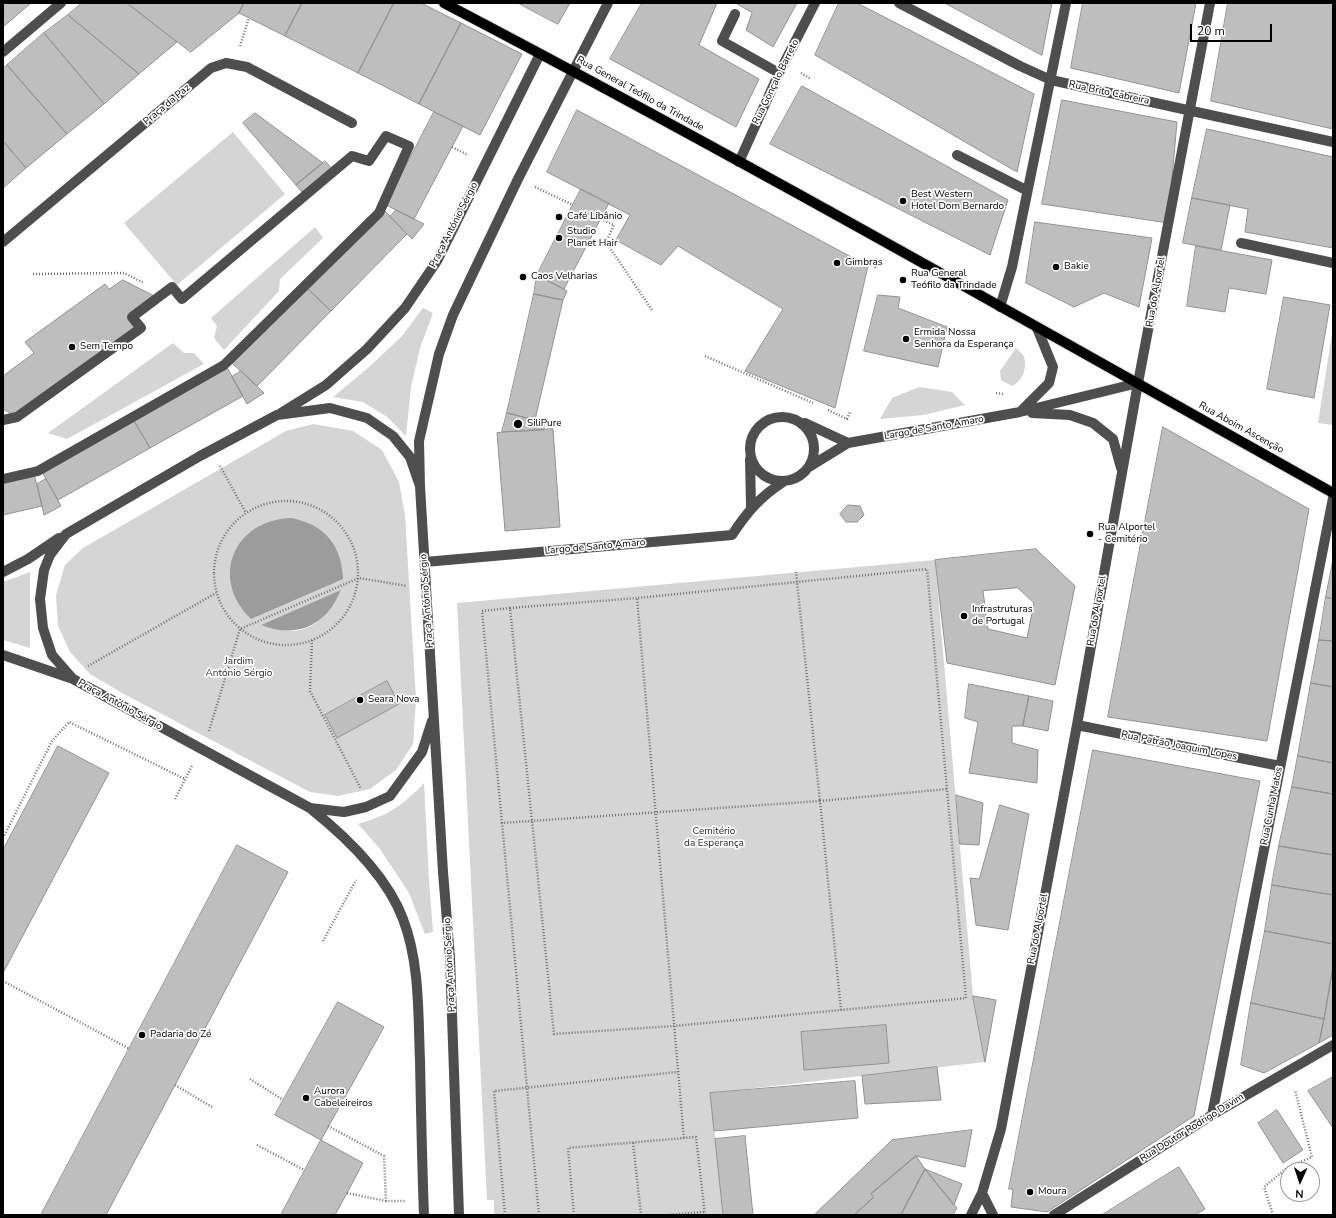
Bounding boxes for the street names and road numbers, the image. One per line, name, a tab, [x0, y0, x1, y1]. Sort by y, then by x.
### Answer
street label: Rua Gonçalo Barreto	[750, 38, 802, 126]
street label: Rua General Teófilo da Trindade	[574, 54, 706, 134]
street label: Rua Brito Cabreira	[1068, 79, 1150, 107]
street label: Praça da Paz	[141, 82, 193, 128]
street label: Praça António Sérgio	[427, 180, 481, 270]
street label: Rua do Alportel	[1144, 256, 1168, 328]
street label: Rua Aboim Ascenção	[1196, 400, 1286, 456]
street label: Largo de Santo Amaro	[883, 413, 985, 443]
street label: Largo de Santo Amaro	[544, 537, 646, 557]
street label: Praça António Sérgio	[418, 554, 436, 648]
street label: Rua do Alportel	[1085, 575, 1109, 647]
street label: Praça António Sérgio	[76, 677, 164, 733]
street label: Rua Patrão Joaquim Lopes	[1120, 729, 1238, 763]
street label: Rua Cunha Matos	[1259, 766, 1285, 846]
street label: Rua do Alportel	[1025, 893, 1051, 965]
street label: Praça António Sérgio	[442, 918, 458, 1012]
street label: Rua Doutor Rodrigo Davim	[1138, 1091, 1246, 1165]

